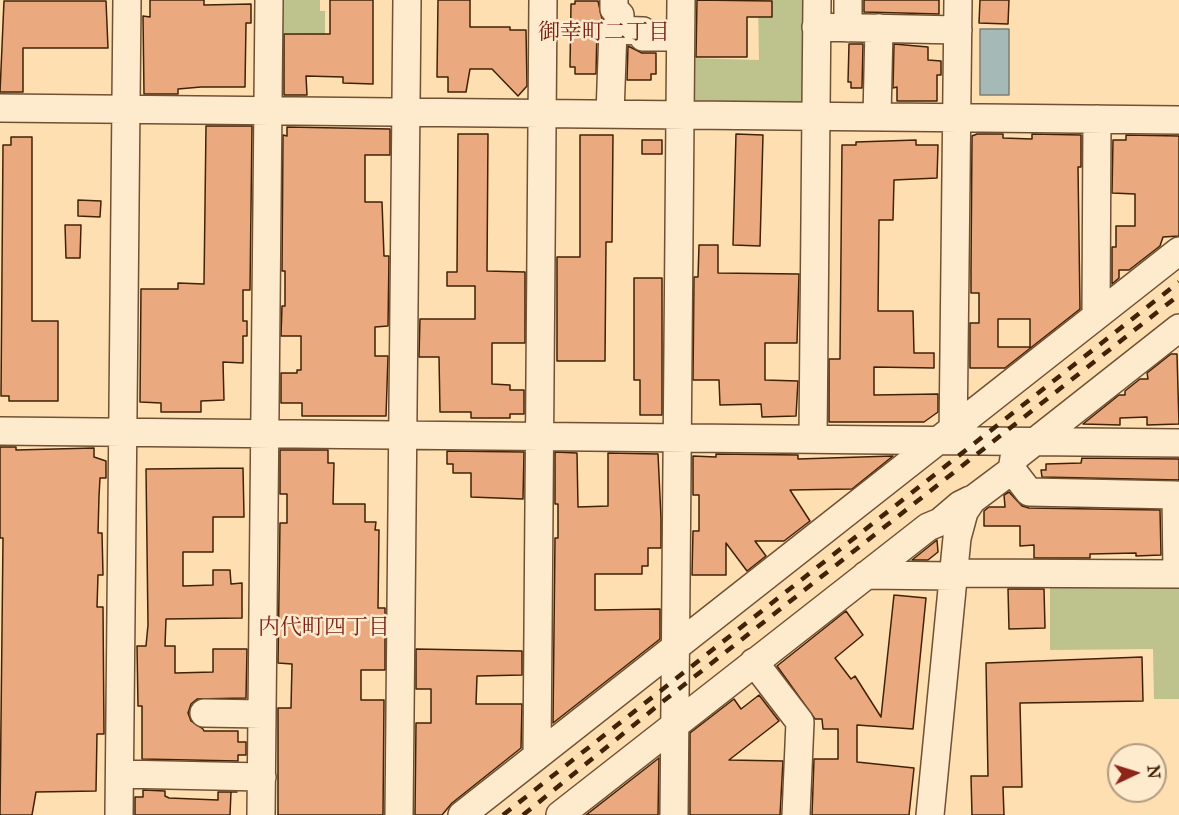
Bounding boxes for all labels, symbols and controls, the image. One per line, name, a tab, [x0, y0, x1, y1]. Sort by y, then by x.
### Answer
district label: 御幸町二丁目	[538, 21, 670, 47]
district label: 内代町四丁目	[258, 616, 390, 642]
north arrow	[1107, 743, 1167, 803]
text: N	[1144, 764, 1163, 779]

